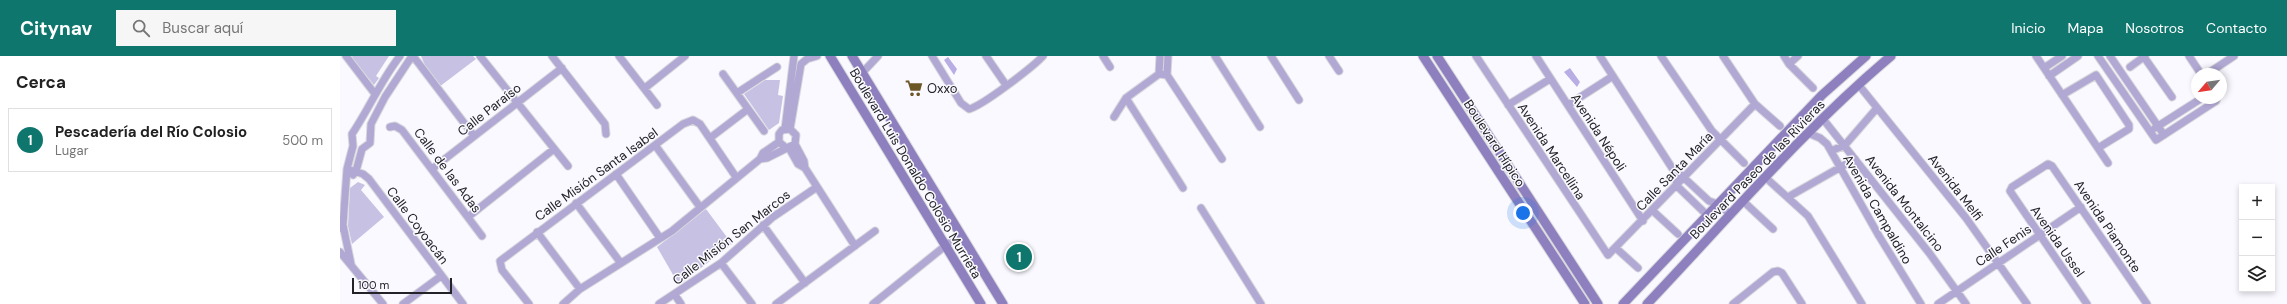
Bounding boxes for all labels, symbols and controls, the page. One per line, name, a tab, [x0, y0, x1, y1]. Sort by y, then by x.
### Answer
search box	[116, 10, 396, 46]
text: Citynav	[20, 16, 92, 41]
icon: search	[130, 17, 152, 39]
text: Buscar aquí	[162, 18, 243, 38]
text: Inicio	[2011, 19, 2046, 37]
text: Mapa	[2068, 19, 2103, 37]
text: Nosotros	[2125, 19, 2184, 37]
text: Contacto	[2206, 19, 2267, 37]
street label: Boulevard Luis Donaldo Colosio Murrieta	[846, 65, 985, 282]
north arrow	[2191, 68, 2227, 104]
text: Cerca	[16, 71, 66, 93]
supermarket icon: Oxxo	[904, 78, 924, 98]
street label: Calle Paraíso	[454, 79, 525, 140]
place label: Oxxo	[927, 80, 958, 97]
street label: Avenida Népoli	[1567, 90, 1630, 174]
street label: Boulevard Hípico	[1460, 96, 1529, 190]
street label: Boulevard Paseo de las Rivieras	[1686, 96, 1829, 243]
street label: Avenida Marcellina	[1514, 100, 1589, 203]
text: Pescadería del Río Colosio	[55, 122, 247, 142]
street label: Calle de las Adas	[410, 124, 485, 216]
street label: Calle Misión Santa Isabel	[531, 124, 661, 225]
street label: Calle Santa María	[1632, 128, 1716, 214]
text: 1	[28, 132, 32, 149]
text: 500 m	[282, 132, 323, 149]
text: Lugar	[55, 142, 88, 159]
street label: Avenida Campaldino	[1839, 151, 1916, 267]
street label: Avenida Melfi	[1924, 151, 1987, 224]
street label: Avenida Montalcino	[1862, 152, 1948, 255]
street label: Avenida Piamonte	[2070, 177, 2145, 276]
street label: Calle Coyoacán	[383, 183, 452, 268]
map controls	[2239, 184, 2275, 292]
button: +	[2239, 184, 2275, 220]
street label: Calle Misión San Marcos	[669, 186, 794, 289]
street label: Avenida Ussel	[2027, 202, 2088, 280]
your location	[1513, 203, 1533, 223]
street label: Calle Fenis	[1972, 220, 2035, 270]
button: −	[2239, 220, 2275, 256]
pin: 1	[1006, 242, 1032, 272]
button: layers	[2239, 256, 2275, 292]
scale bar	[352, 276, 452, 295]
text: 100 m	[358, 278, 389, 292]

